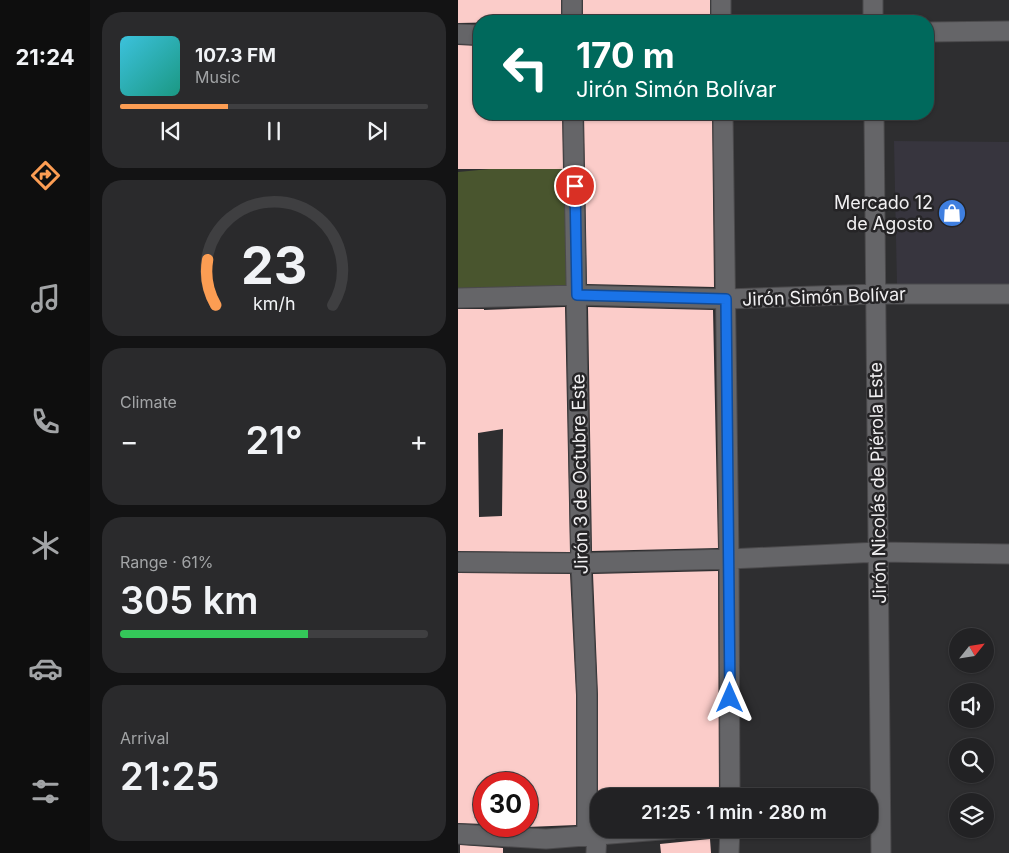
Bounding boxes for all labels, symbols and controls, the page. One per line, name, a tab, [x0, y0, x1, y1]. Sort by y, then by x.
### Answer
text: 170 m	[576, 34, 675, 76]
icon: left	[493, 35, 558, 100]
text: 21:24	[15, 44, 75, 70]
text: 107.3 FM	[195, 44, 276, 67]
text: Music	[195, 67, 240, 87]
text: Jirón Simón Bolívar	[576, 76, 776, 102]
icon: previous	[157, 117, 185, 145]
icon: pause	[260, 117, 288, 145]
icon: next	[363, 117, 391, 145]
icon: directions	[28, 158, 63, 193]
pin	[554, 165, 596, 207]
icon: arrive	[561, 172, 589, 200]
place label: Mercado 12 de Agosto	[834, 192, 933, 234]
shop icon: Mercado 12 de Agosto	[937, 198, 967, 228]
text: 23	[241, 234, 307, 297]
icon: music	[28, 281, 63, 316]
street label: Jirón Simón Bolívar	[742, 283, 907, 310]
text: km/h	[253, 293, 295, 314]
street label: Jirón Nicolás de Piérola Este	[865, 362, 890, 604]
street label: Jirón 3 de Octubre Este	[567, 374, 592, 574]
text: Climate	[120, 392, 177, 412]
icon: phone	[28, 404, 63, 439]
text: 21°	[245, 417, 303, 463]
text: −	[120, 424, 139, 458]
text: +	[409, 424, 428, 458]
icon: climate	[28, 528, 63, 563]
text: Range · 61%	[120, 552, 214, 572]
text: 305 km	[120, 577, 259, 623]
north arrow	[949, 628, 994, 672]
map controls	[949, 628, 994, 838]
icon: car	[28, 651, 63, 686]
position arrow	[703, 671, 755, 723]
button: sound	[949, 683, 994, 728]
text: Arrival	[120, 728, 169, 748]
button: search	[949, 738, 994, 783]
text: 21:25	[120, 753, 219, 799]
speed limit sign: 30	[473, 772, 538, 837]
icon: filters	[28, 774, 63, 809]
button: layers	[949, 793, 994, 838]
text: 21:25 · 1 min · 280 m	[641, 801, 827, 824]

